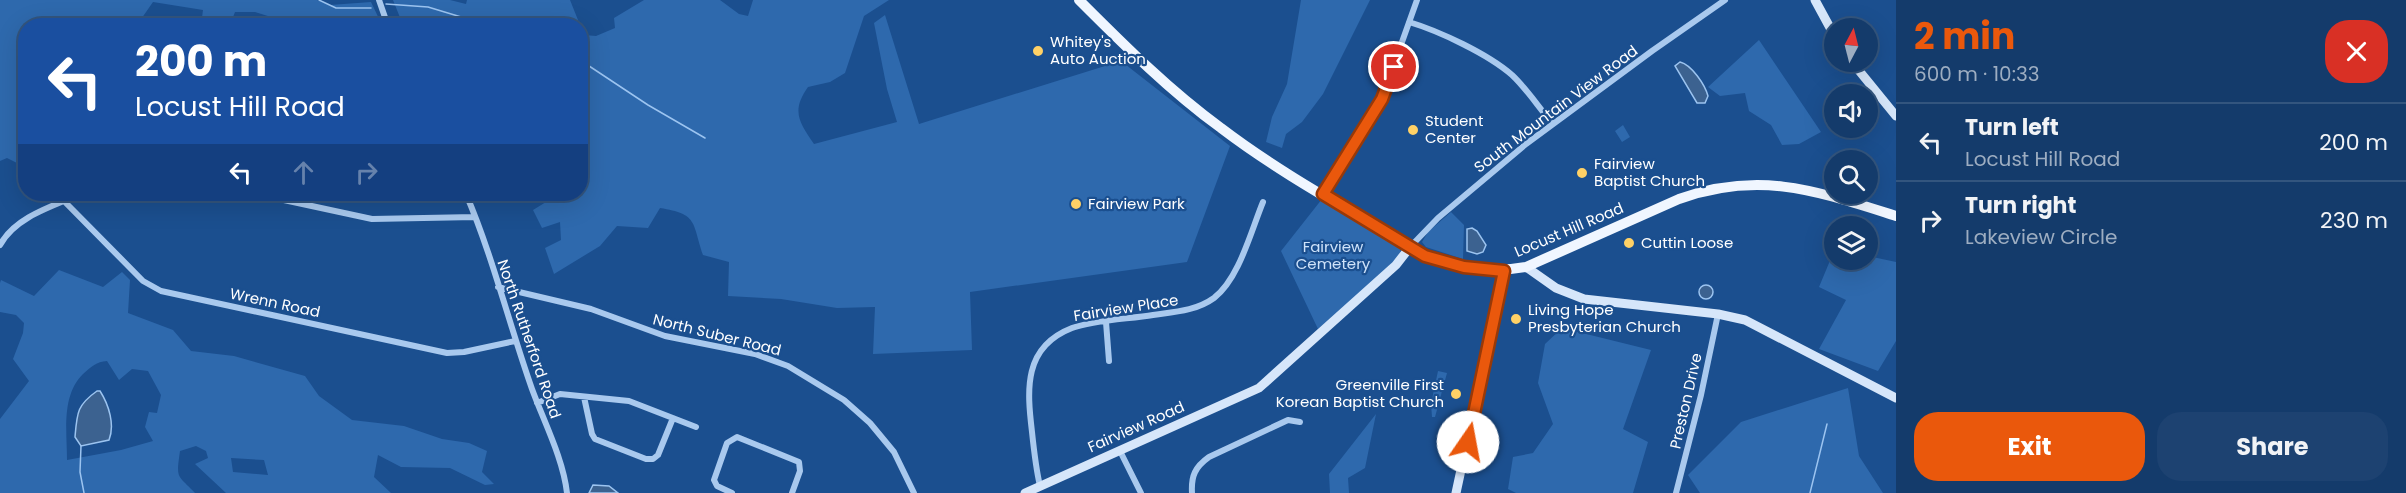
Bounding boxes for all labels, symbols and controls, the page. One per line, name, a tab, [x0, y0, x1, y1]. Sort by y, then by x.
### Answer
text: 2 min	[1914, 11, 2015, 62]
north arrow	[1824, 18, 1878, 72]
map controls	[1824, 18, 1878, 270]
button: close	[2325, 20, 2388, 83]
place label: Whitey's Auto Auction	[1050, 31, 1146, 69]
text: 200 m	[135, 32, 267, 91]
street label: South Mountain View Road	[1469, 40, 1642, 177]
pin	[1368, 41, 1419, 92]
icon: left	[36, 42, 114, 120]
marker: Whitey's Auto Auction	[1031, 44, 1045, 58]
icon: arrive	[1377, 50, 1410, 83]
text: 600 m · 10:33	[1914, 60, 2039, 88]
button: sound	[1824, 84, 1878, 138]
text: Locust Hill Road	[135, 88, 345, 125]
place label: Student Center	[1425, 110, 1483, 148]
text: Turn left	[1965, 112, 2059, 143]
marker: Student Center	[1406, 123, 1420, 137]
icon: left	[1914, 126, 1947, 159]
text: 200 m	[2319, 127, 2388, 158]
text: Locust Hill Road	[1965, 145, 2120, 173]
button: search	[1824, 150, 1878, 204]
place label: Fairview Baptist Church	[1594, 153, 1705, 191]
icon: left	[224, 156, 257, 189]
icon: ahead	[287, 156, 320, 189]
icon: right	[350, 156, 383, 189]
marker: Fairview Baptist Church	[1575, 166, 1589, 180]
text: Turn right	[1965, 190, 2076, 221]
place label: Fairview Park	[1088, 193, 1185, 214]
marker: Fairview Park	[1069, 197, 1083, 211]
street label: Locust Hill Road	[1511, 197, 1627, 262]
icon: right	[1914, 204, 1947, 237]
text: 230 m	[2320, 205, 2388, 236]
button: layers	[1824, 216, 1878, 270]
text: Lakeview Circle	[1965, 223, 2117, 251]
place label: Cuttin Loose	[1641, 232, 1733, 253]
park label: Fairview Cemetery	[1296, 236, 1371, 274]
marker: Cuttin Loose	[1622, 236, 1636, 250]
street label: North Rutherford Road	[492, 257, 567, 421]
street label: Wrenn Road	[228, 283, 322, 322]
street label: Fairview Place	[1072, 289, 1180, 326]
place label: Living Hope Presbyterian Church	[1528, 299, 1681, 337]
street label: North Suber Road	[651, 308, 783, 361]
marker: Living Hope Presbyterian Church	[1509, 312, 1523, 326]
street label: Preston Drive	[1664, 351, 1707, 451]
place label: Greenville First Korean Baptist Church	[1276, 374, 1444, 412]
marker: Greenville First Korean Baptist Church	[1449, 387, 1463, 401]
street label: Fairview Road	[1084, 396, 1187, 457]
position arrow	[1436, 410, 1500, 474]
button: Exit	[1914, 412, 2145, 481]
button: Share	[2157, 412, 2388, 481]

